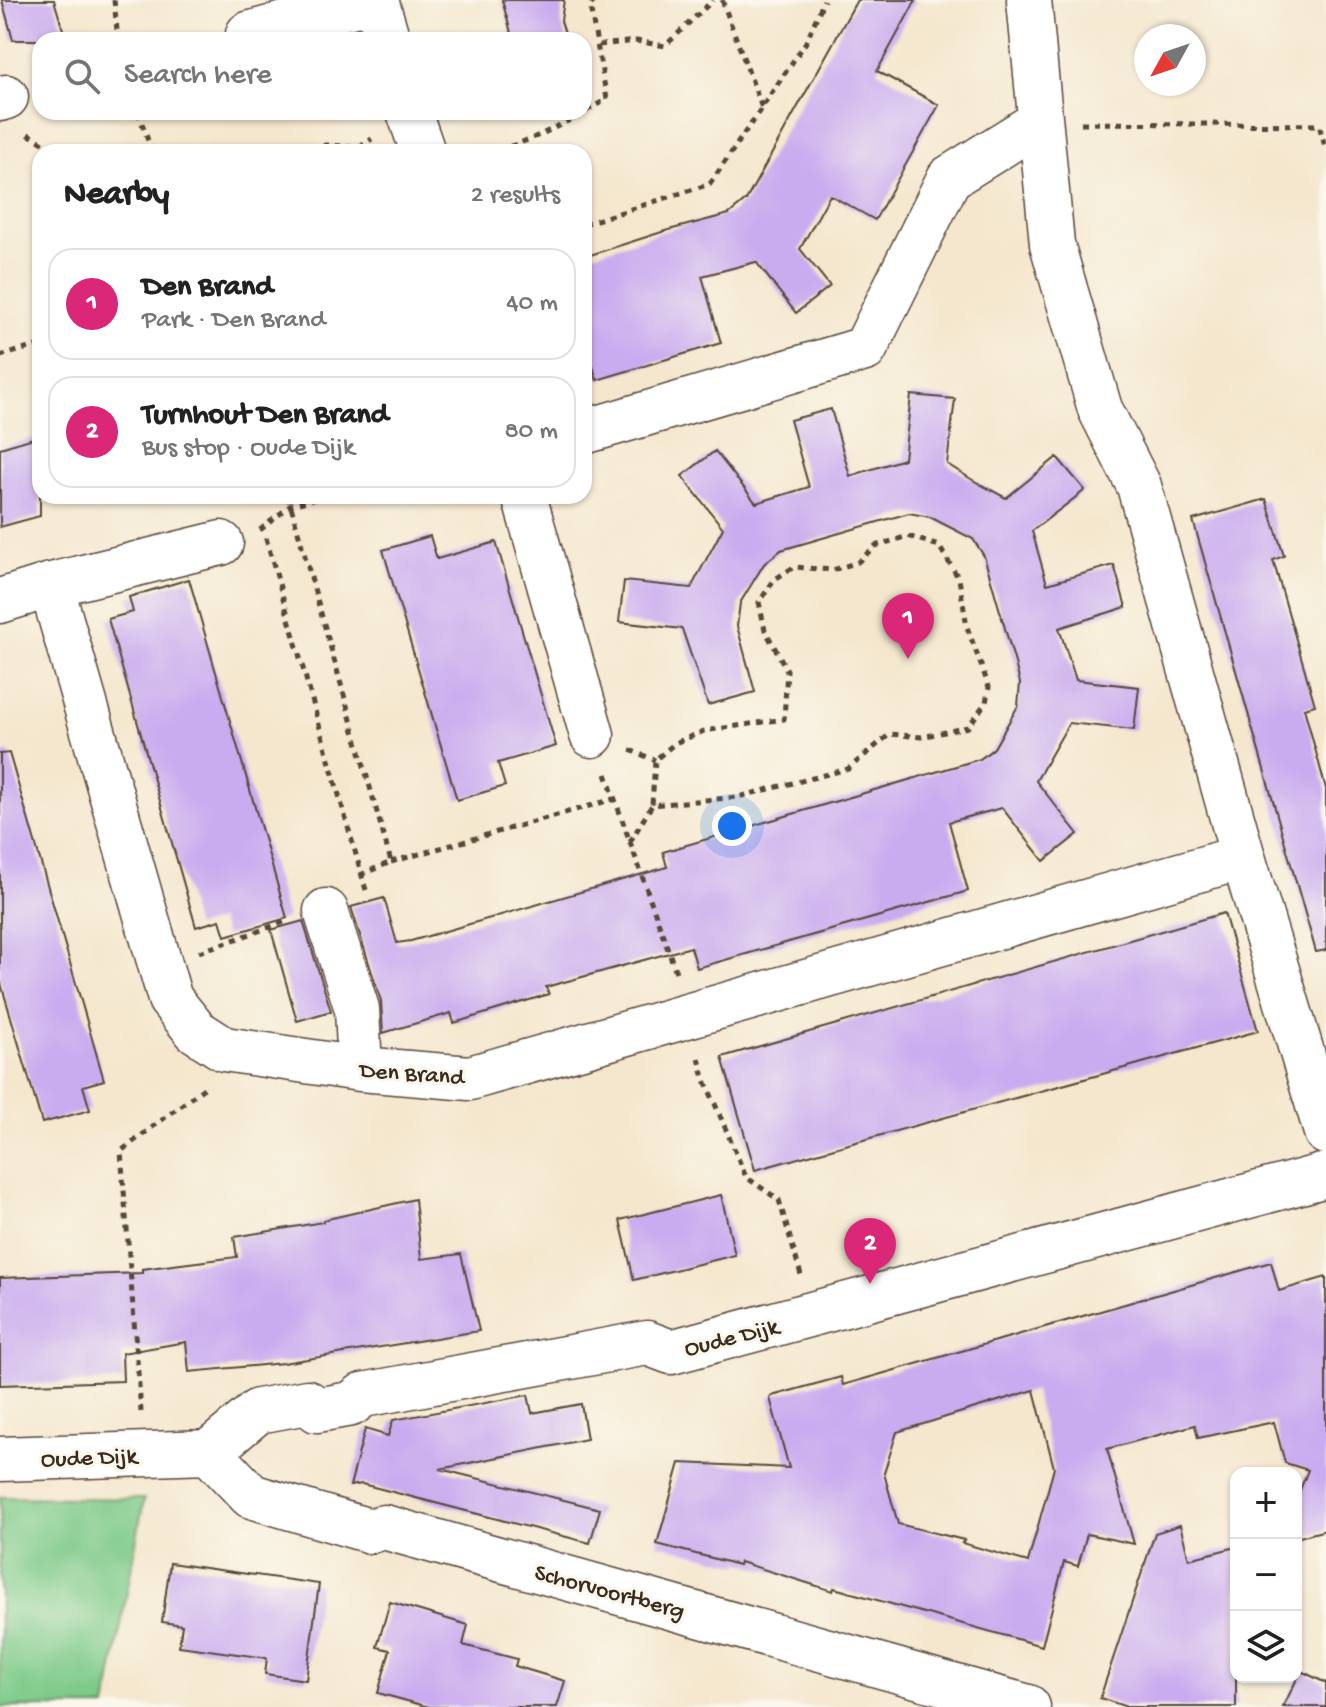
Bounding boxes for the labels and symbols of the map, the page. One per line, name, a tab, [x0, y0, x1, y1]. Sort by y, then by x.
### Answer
north arrow	[1134, 24, 1206, 96]
pin: 1	[882, 593, 934, 659]
your location	[712, 806, 752, 846]
street label: Den Brand	[357, 1057, 467, 1094]
pin: 2	[844, 1218, 896, 1284]
street label: Oude Dijk	[682, 1313, 784, 1365]
street label: Oude Dijk	[40, 1443, 140, 1476]
street label: Schorvoortberg	[531, 1559, 687, 1627]

